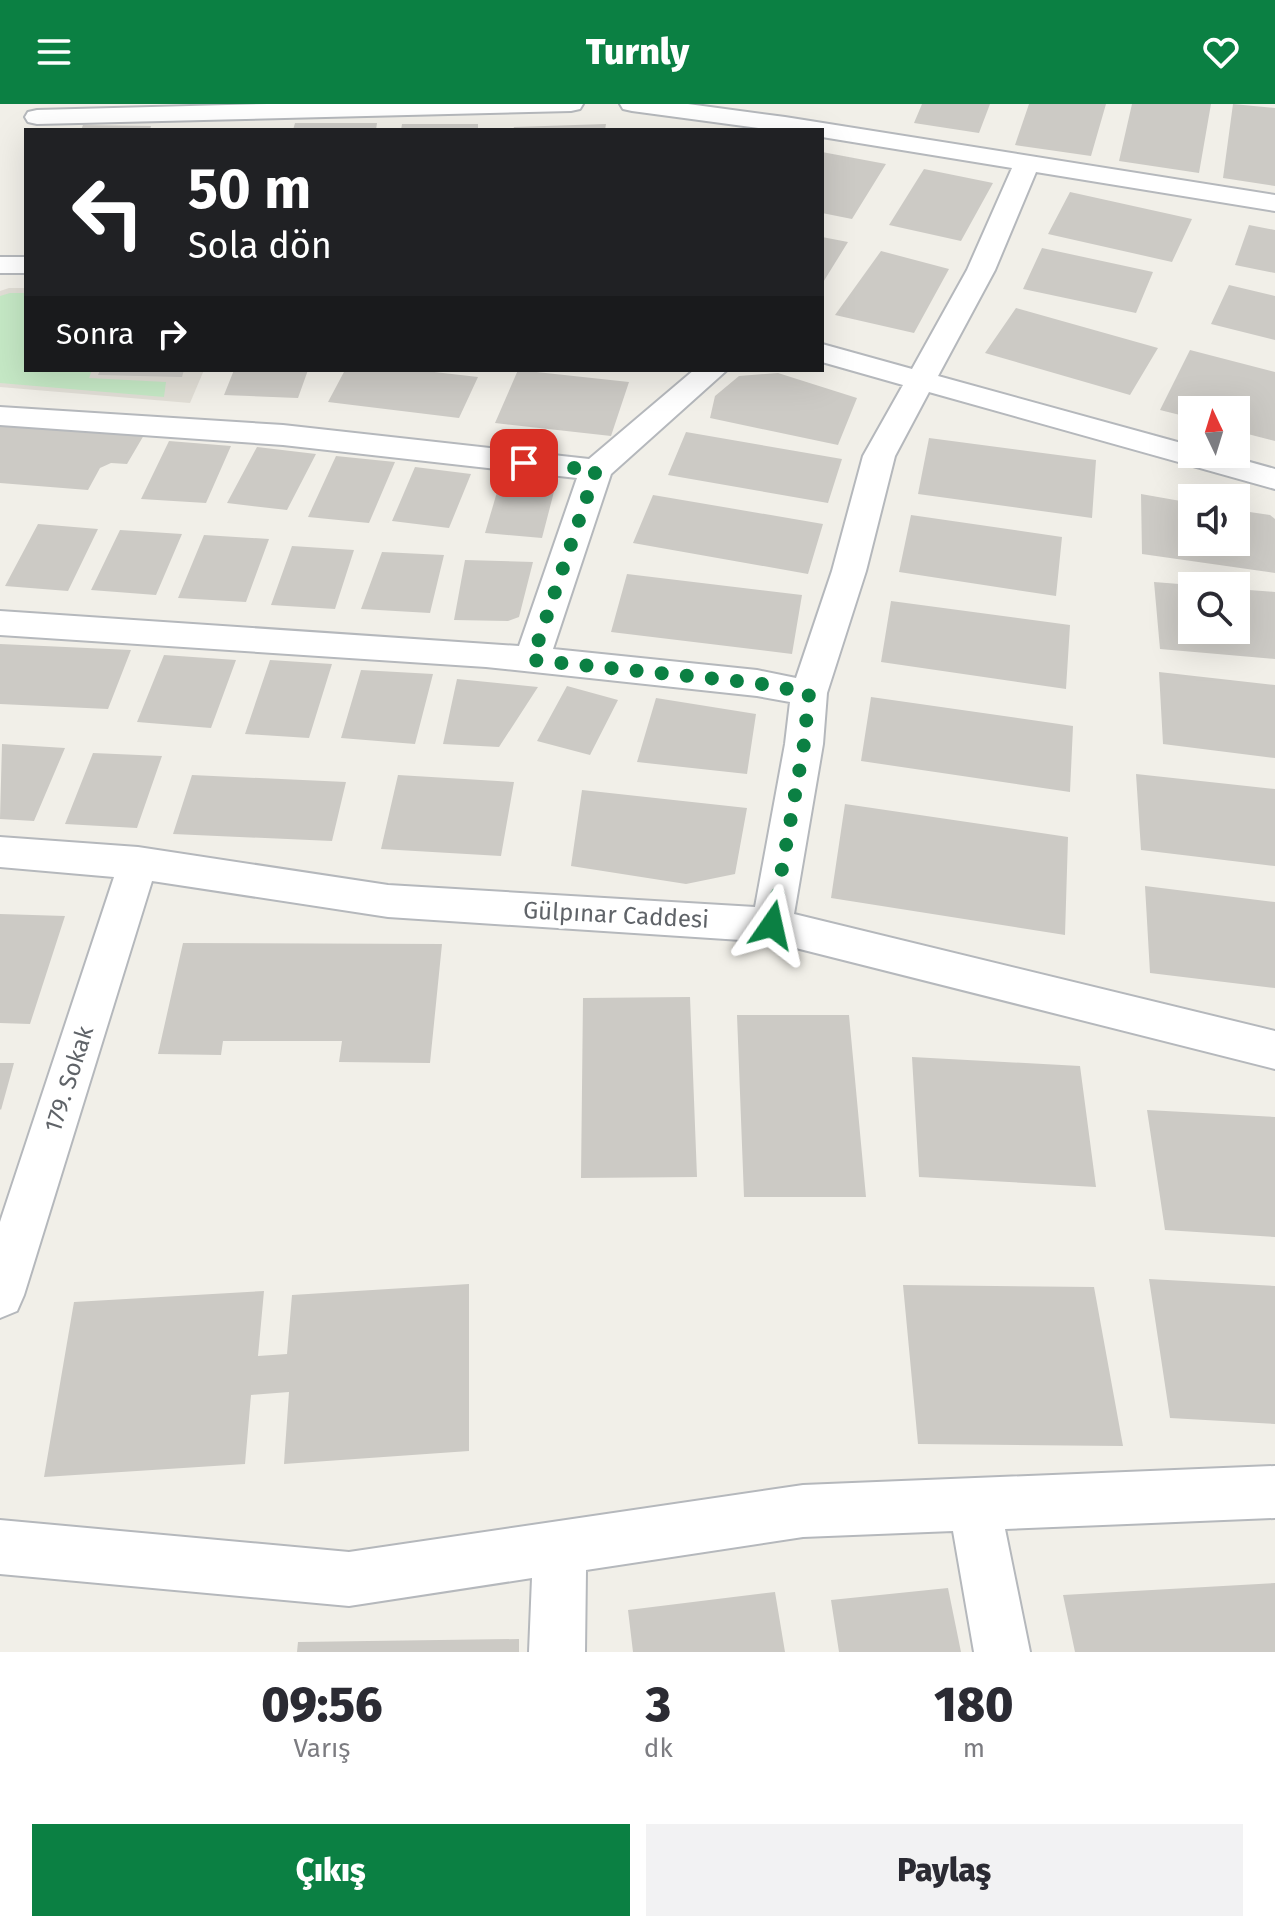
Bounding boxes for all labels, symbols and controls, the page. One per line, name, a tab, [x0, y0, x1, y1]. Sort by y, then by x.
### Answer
icon: menu	[32, 30, 76, 74]
text: Turnly	[586, 30, 689, 74]
icon: heart	[1199, 30, 1243, 74]
text: 50 m	[188, 156, 311, 223]
icon: left	[56, 160, 160, 264]
text: Sola dön	[188, 224, 332, 268]
icon: right	[150, 312, 194, 356]
text: Sonra	[56, 316, 134, 352]
north arrow	[1178, 396, 1250, 468]
map controls	[1178, 396, 1250, 644]
pin	[490, 429, 558, 497]
icon: arrive	[502, 441, 546, 485]
button: sound	[1178, 484, 1250, 556]
button: search	[1178, 572, 1250, 644]
position arrow	[730, 883, 814, 967]
street label: Gülpınar Caddesi	[522, 896, 710, 934]
street label: 179. Sokak	[39, 1022, 99, 1136]
text: 09:56	[261, 1676, 382, 1734]
text: 3	[646, 1676, 671, 1734]
text: 180	[934, 1676, 1014, 1734]
text: Varış	[293, 1733, 350, 1764]
text: dk	[644, 1733, 673, 1764]
text: m	[963, 1733, 985, 1764]
button: Çıkış	[32, 1824, 630, 1916]
button: Paylaş	[646, 1824, 1243, 1916]

